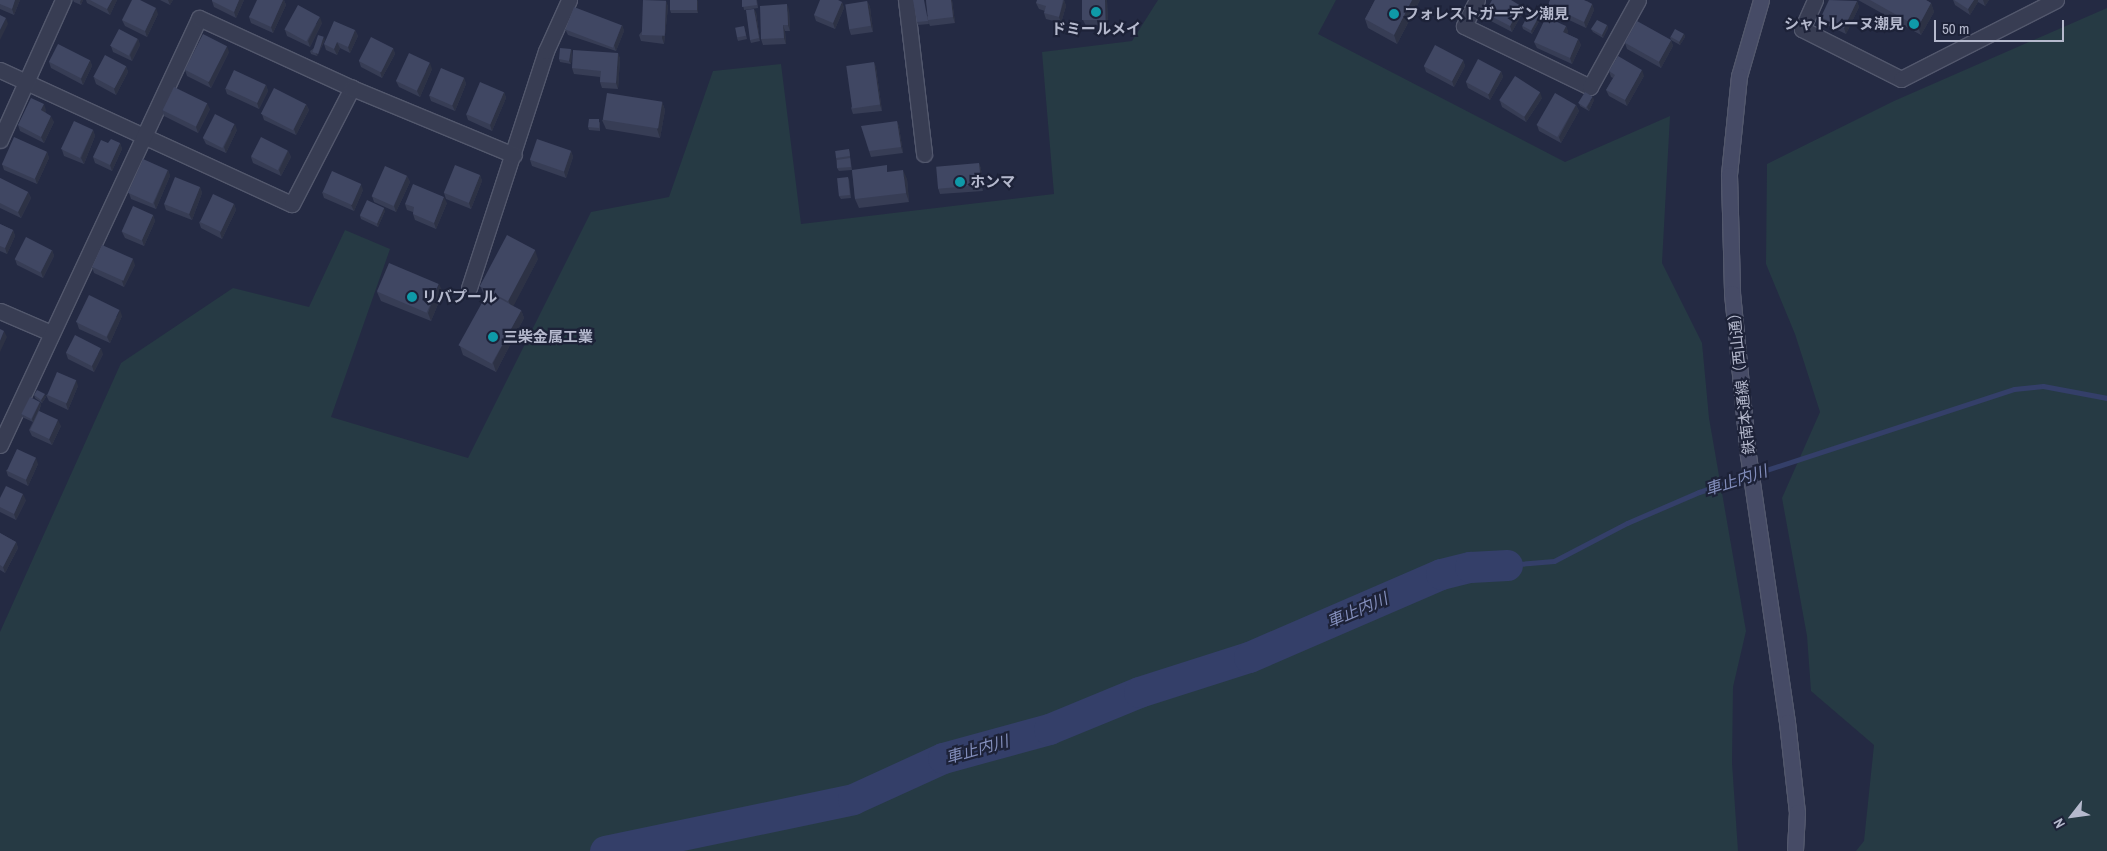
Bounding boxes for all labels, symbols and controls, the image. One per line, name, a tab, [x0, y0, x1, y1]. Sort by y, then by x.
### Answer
place label: フォレストガーデン潮見	[1404, 5, 1569, 23]
marker: ドミールメイ	[1090, 6, 1102, 18]
marker: フォレストガーデン潮見	[1388, 8, 1400, 20]
scale bar	[1937, 10, 2067, 42]
place label: シャトレーヌ潮見	[1784, 15, 1904, 33]
marker: シャトレーヌ潮見	[1908, 18, 1920, 30]
text: 50 m	[1942, 18, 1969, 39]
place label: ドミールメイ	[1051, 20, 1141, 38]
place label: ホンマ	[970, 173, 1015, 191]
marker: ホンマ	[954, 176, 966, 188]
place label: リバプール	[422, 288, 497, 306]
marker: リバプール	[406, 291, 418, 303]
street label: 鉄南本通線（西山通）	[1724, 304, 1758, 456]
place label: 三柴金属工業	[503, 328, 593, 346]
marker: 三柴金属工業	[487, 331, 499, 343]
water label: 車止内川	[1703, 461, 1769, 499]
water label: 車止内川	[1324, 589, 1390, 631]
water label: 車止内川	[944, 731, 1010, 767]
north arrow	[2047, 791, 2097, 841]
text: N	[2049, 815, 2069, 832]

